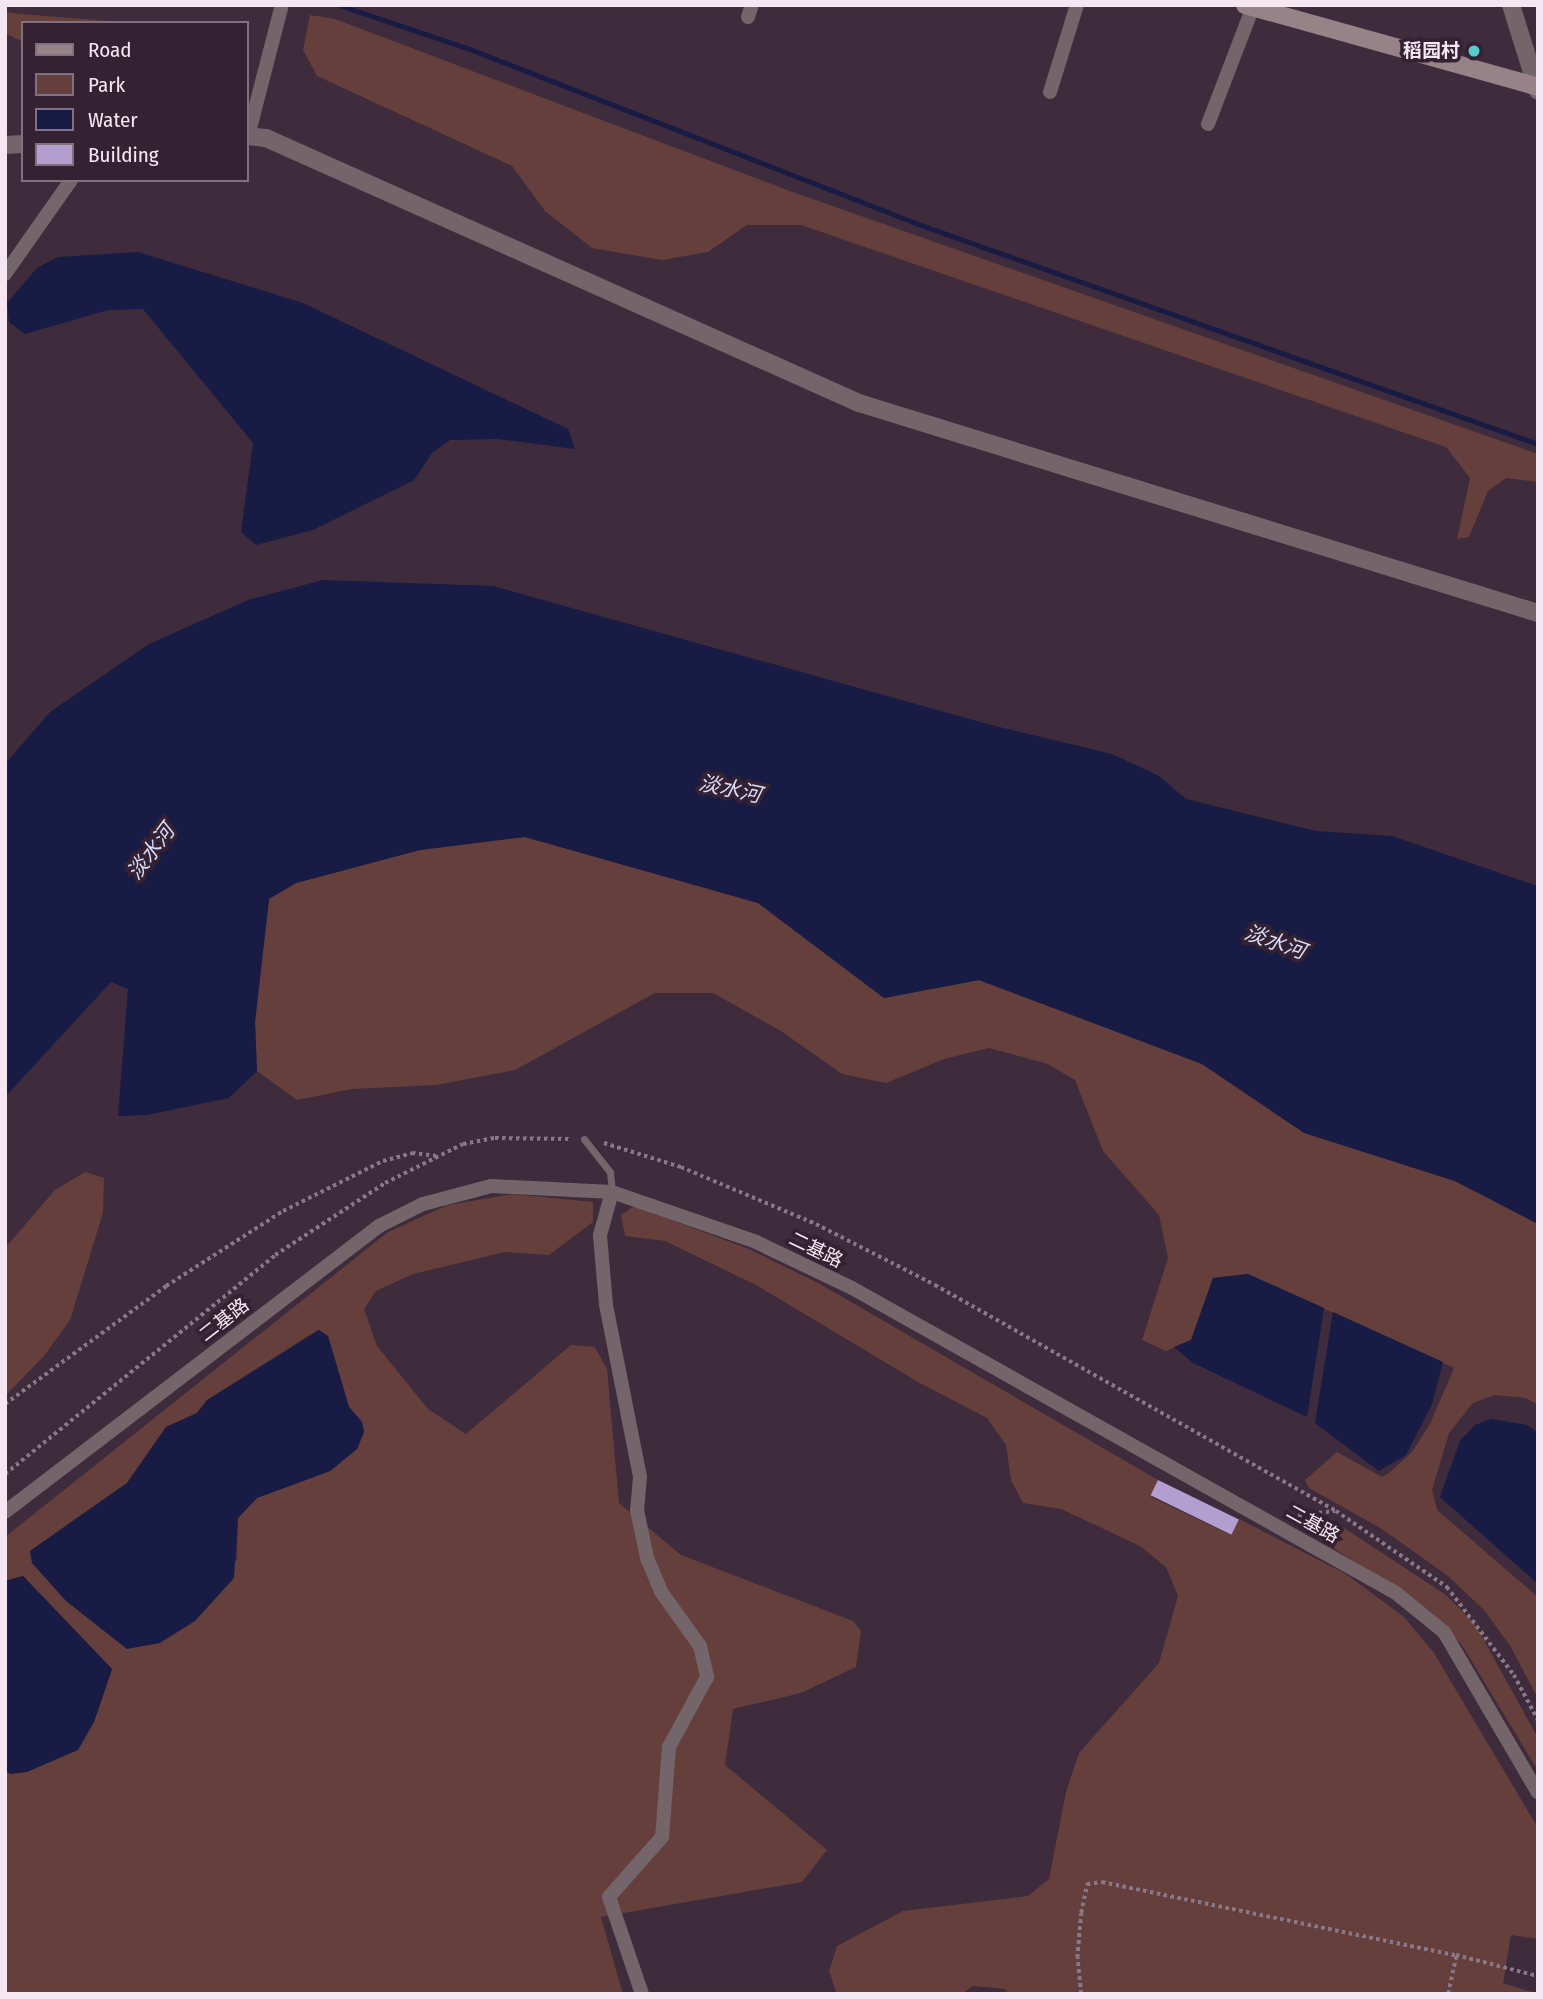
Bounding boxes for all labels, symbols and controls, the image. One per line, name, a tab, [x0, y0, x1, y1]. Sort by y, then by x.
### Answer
legend	[21, 21, 248, 182]
text: Road	[88, 37, 132, 63]
place label: 稻园村	[1403, 40, 1460, 62]
marker: 稻园村	[1466, 43, 1482, 59]
text: Park	[88, 72, 125, 98]
text: Water	[88, 107, 138, 133]
text: Building	[88, 142, 159, 168]
water label: 淡水河	[697, 770, 763, 808]
water label: 淡水河	[122, 819, 180, 885]
water label: 淡水河	[1241, 920, 1309, 964]
street label: 二基路	[785, 1227, 847, 1273]
street label: 二基路	[195, 1293, 253, 1347]
street label: 二基路	[1283, 1500, 1343, 1548]

